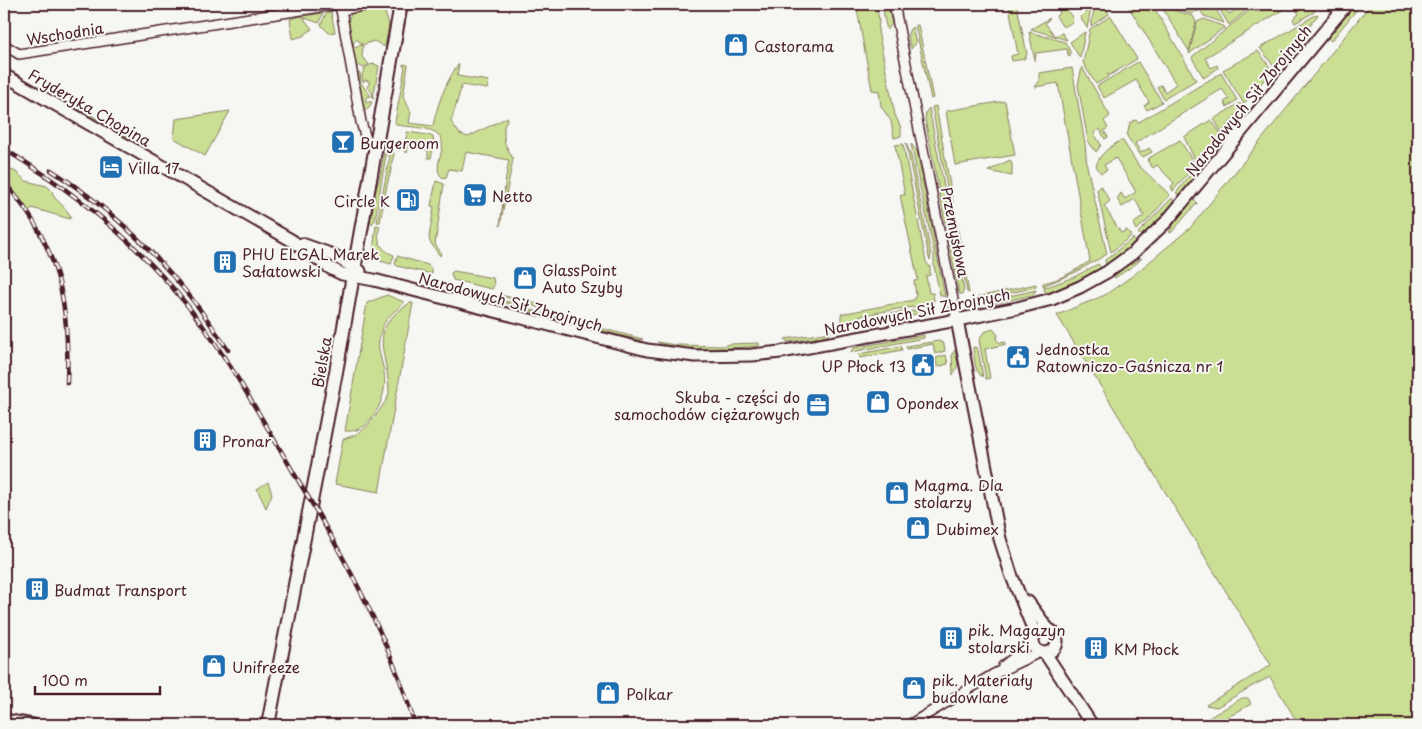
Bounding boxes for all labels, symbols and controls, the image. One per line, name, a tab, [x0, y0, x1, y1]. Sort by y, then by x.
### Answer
street label: Wschodnia	[25, 15, 106, 50]
street label: Narodowych Sił Zbrojnych	[1179, 19, 1317, 181]
shop icon: Castorama	[723, 32, 749, 58]
place label: Castorama	[754, 34, 835, 57]
street label: Fryderyka Chopina	[24, 62, 156, 152]
bar icon: Burgeroom	[330, 129, 356, 155]
place label: Burgeroom	[360, 131, 439, 154]
hotel icon: Villa 17	[98, 154, 124, 180]
place label: Villa 17	[128, 156, 179, 179]
supermarket icon: Netto	[462, 182, 488, 208]
place label: Netto	[492, 184, 533, 207]
street label: Przemysłowa	[936, 185, 976, 280]
fuel station icon: Circle K	[395, 187, 421, 213]
place label: Circle K	[334, 189, 390, 212]
place label: PHU ELGAL Marek Sałatowski	[242, 242, 379, 282]
building icon: PHU ELGAL Marek Sałatowski	[212, 249, 238, 275]
place label: GlassPoint Auto Szyby	[542, 258, 623, 298]
street label: Narodowych Sił Zbrojnych	[417, 265, 605, 337]
shop icon: GlassPoint Auto Szyby	[512, 265, 538, 291]
street label: Narodowych Sił Zbrojnych	[822, 282, 1012, 340]
street label: Bielska	[305, 334, 337, 389]
place label: Jednostka Ratowniczo-Gaśnicza nr 1	[1036, 337, 1223, 377]
public building icon: Jednostka Ratowniczo-Gaśnicza nr 1	[1005, 344, 1031, 370]
public building icon: UP Płock 13	[910, 352, 936, 378]
place label: UP Płock 13	[821, 354, 906, 377]
place label: Skuba - części do samochodów ciężarowych	[614, 385, 800, 425]
shop icon: Opondex	[865, 389, 891, 415]
place label: Opondex	[896, 391, 959, 414]
office icon: Skuba - części do samochodów ciężarowych	[805, 392, 831, 418]
building icon: Pronar	[192, 427, 218, 453]
place label: Pronar	[222, 429, 271, 452]
place label: Magma. Dla stolarzy	[914, 473, 1004, 513]
shop icon: Magma. Dla stolarzy	[884, 480, 910, 506]
shop icon: Dubimex	[905, 515, 931, 541]
place label: Dubimex	[936, 517, 999, 540]
building icon: Budmat Transport	[24, 576, 50, 602]
place label: Budmat Transport	[54, 578, 187, 601]
place label: pik. Magazyn stolarski	[968, 618, 1065, 658]
building icon: pik. Magazyn stolarski	[938, 625, 964, 651]
building icon: KM Płock	[1083, 635, 1109, 661]
place label: KM Płock	[1114, 637, 1180, 660]
shop icon: Unifreeze	[201, 653, 227, 679]
place label: Unifreeze	[232, 655, 300, 678]
scale bar	[35, 664, 160, 696]
text: 100 m	[42, 668, 88, 691]
place label: pik. Materiały budowlane	[932, 668, 1033, 708]
shop icon: pik. Materiały budowlane	[901, 675, 927, 701]
shop icon: Polkar	[595, 680, 621, 706]
place label: Polkar	[626, 682, 673, 705]

